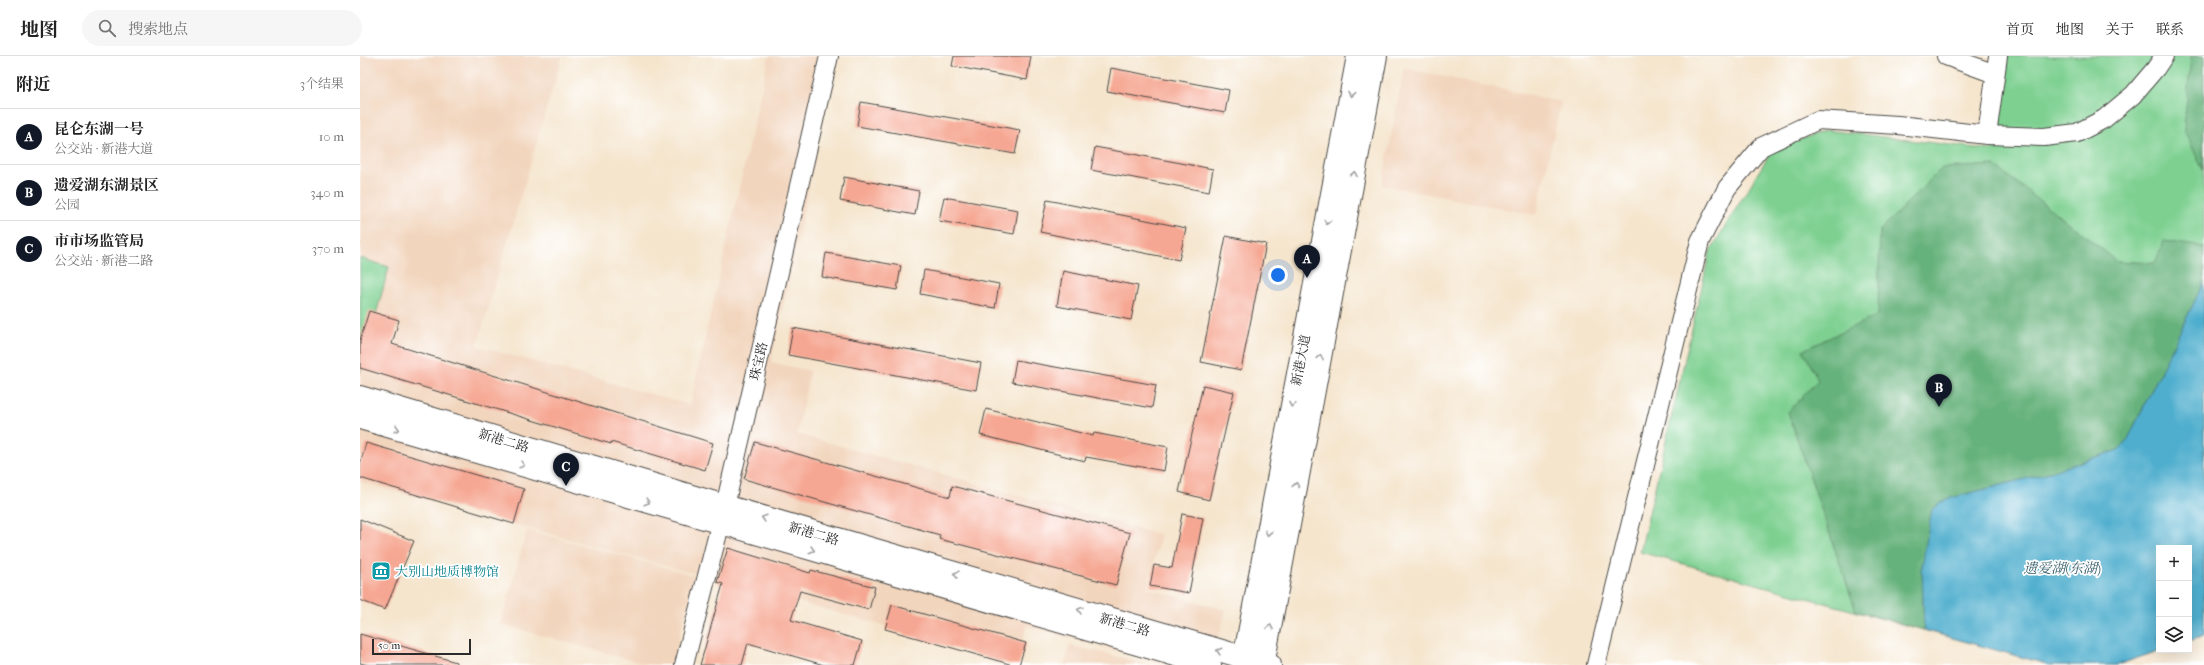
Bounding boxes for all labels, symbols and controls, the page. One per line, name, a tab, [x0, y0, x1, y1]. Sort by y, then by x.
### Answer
search box	[82, 10, 362, 46]
icon: search	[96, 17, 118, 39]
text: 地图	[20, 19, 58, 41]
text: 搜索地点	[128, 20, 188, 38]
text: 首页	[2006, 21, 2034, 38]
text: 地图	[2056, 21, 2084, 38]
text: 关于	[2106, 21, 2134, 38]
text: 联系	[2156, 21, 2184, 38]
text: 附近	[16, 74, 50, 94]
text: 3个结果	[300, 76, 344, 91]
one-way arrow	[1347, 91, 1355, 97]
text: 昆仑东湖一号	[54, 120, 144, 138]
text: A	[25, 129, 33, 144]
text: 10 m	[319, 129, 344, 144]
text: 公交站 · 新港大道	[54, 141, 153, 156]
one-way arrow	[1349, 171, 1358, 177]
text: 遗爱湖东湖景区	[54, 176, 159, 194]
text: B	[25, 185, 33, 200]
text: 340 m	[310, 185, 344, 200]
text: 公园	[54, 197, 80, 212]
one-way arrow	[1323, 219, 1331, 225]
text: 市市场监管局	[54, 232, 144, 250]
text: C	[25, 241, 33, 256]
text: 370 m	[312, 241, 344, 256]
pin: A	[1294, 245, 1320, 278]
text: 公交站 · 新港二路	[54, 253, 153, 268]
your location	[1268, 265, 1288, 285]
street label: 新港大道	[1288, 333, 1313, 387]
street label: 珠宝路	[747, 340, 770, 382]
one-way arrow	[1315, 354, 1324, 360]
pin: B	[1926, 374, 1952, 407]
one-way arrow	[1288, 402, 1297, 408]
one-way arrow	[394, 424, 401, 433]
street label: 新港二路	[477, 426, 531, 455]
pin: C	[553, 453, 579, 486]
one-way arrow	[518, 460, 525, 469]
one-way arrow	[1292, 482, 1300, 488]
one-way arrow	[643, 497, 650, 506]
one-way arrow	[760, 514, 767, 523]
street label: 新港二路	[787, 519, 841, 548]
one-way arrow	[1264, 529, 1273, 536]
one-way arrow	[808, 545, 815, 554]
map controls	[2156, 545, 2192, 653]
button: +	[2156, 545, 2192, 581]
museum icon: 大别山地质博物馆	[370, 560, 392, 582]
water label: 遗爱湖(东湖)	[2023, 560, 2101, 577]
place label: 大别山地质博物馆	[395, 564, 499, 579]
one-way arrow	[952, 570, 959, 579]
button: −	[2156, 581, 2192, 617]
one-way arrow	[1077, 606, 1084, 615]
street label: 新港二路	[1098, 610, 1152, 639]
button: layers	[2156, 617, 2192, 653]
one-way arrow	[1265, 624, 1274, 630]
scale bar	[372, 637, 471, 656]
text: 50 m	[378, 639, 400, 652]
one-way arrow	[1215, 647, 1222, 656]

